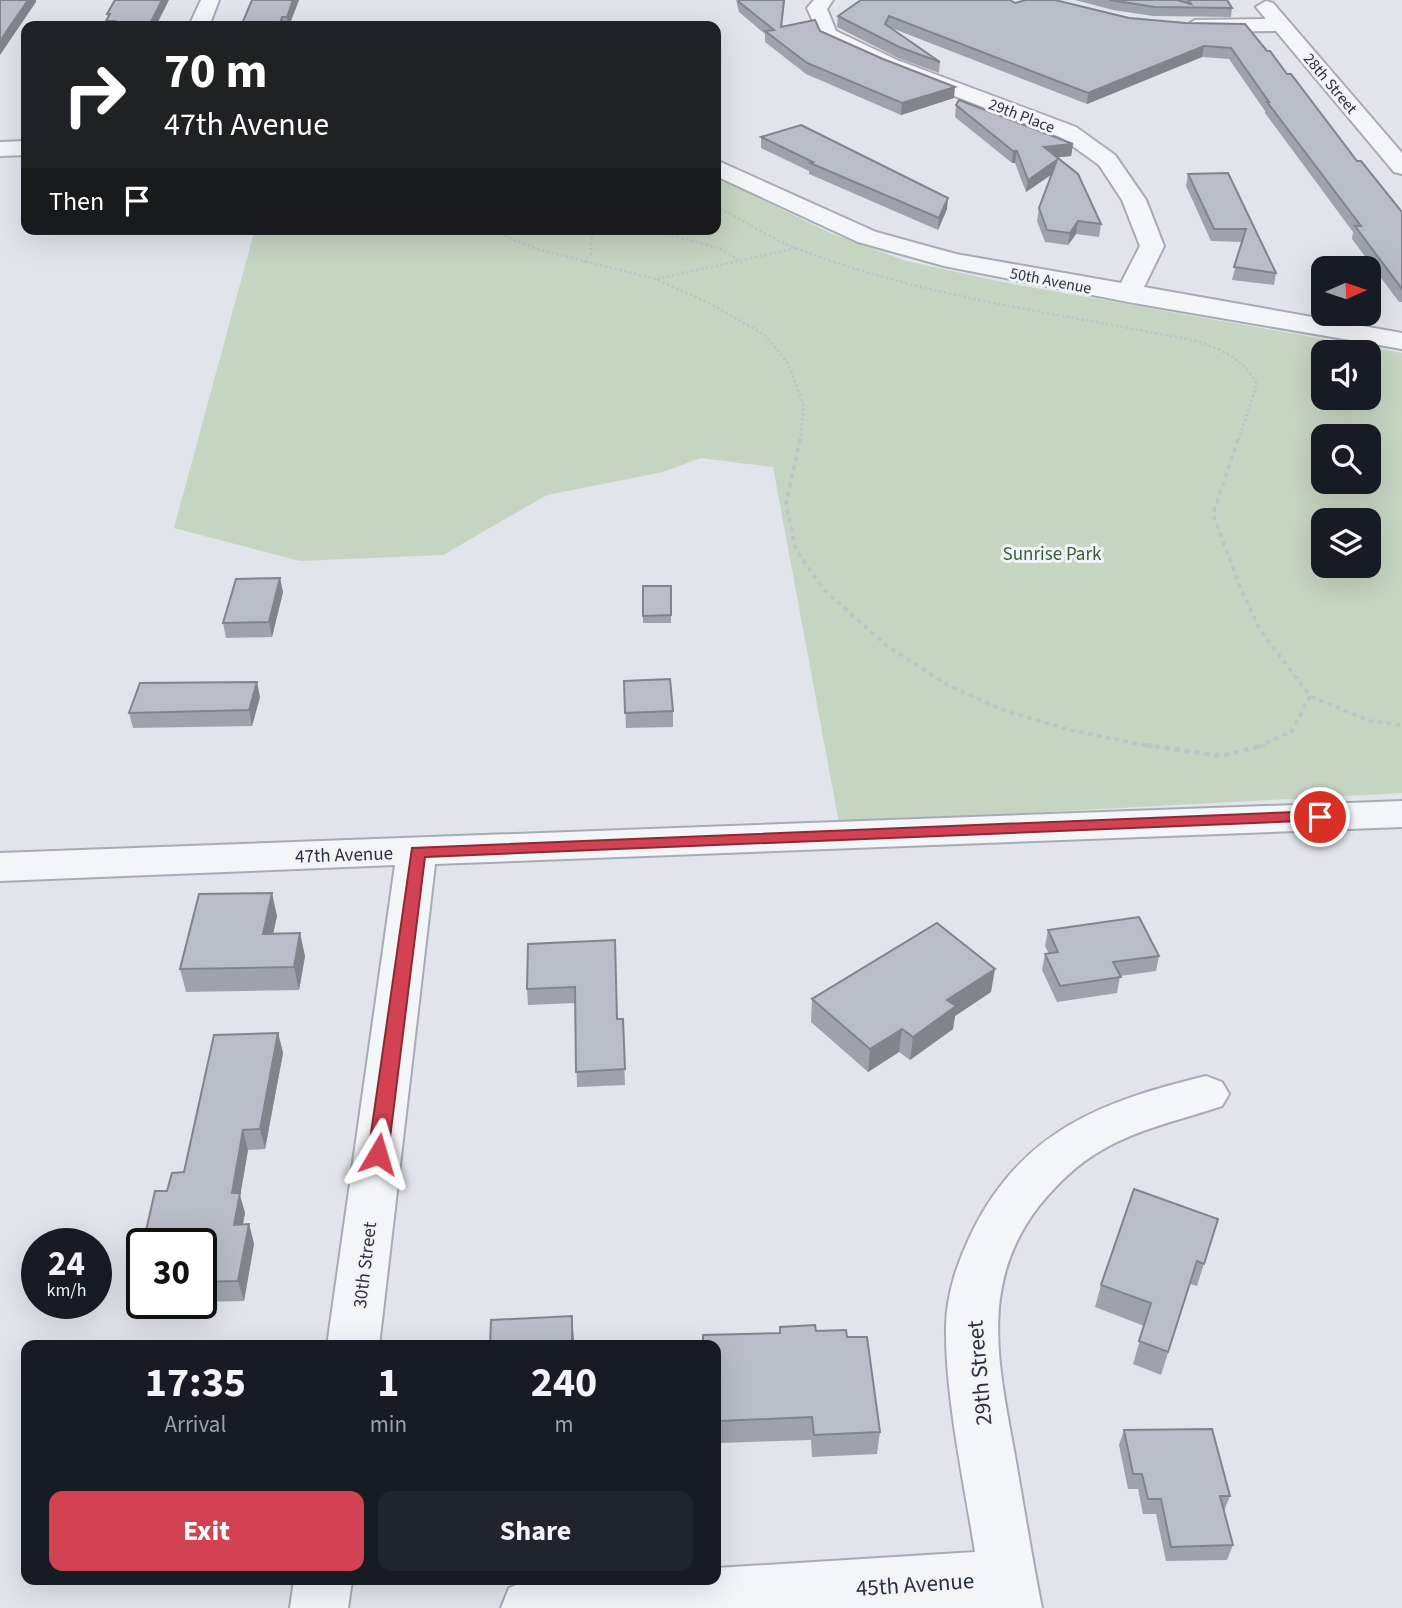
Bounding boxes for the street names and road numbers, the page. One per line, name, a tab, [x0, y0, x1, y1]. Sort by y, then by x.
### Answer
street label: 28th Street	[1298, 48, 1363, 119]
street label: 29th Place	[985, 93, 1058, 139]
street label: 50th Avenue	[1008, 262, 1093, 300]
street label: 47th Avenue	[295, 840, 394, 871]
street label: 30th Street	[347, 1220, 384, 1310]
street label: 29th Street	[958, 1319, 1001, 1427]
street label: 45th Avenue	[855, 1564, 975, 1605]

